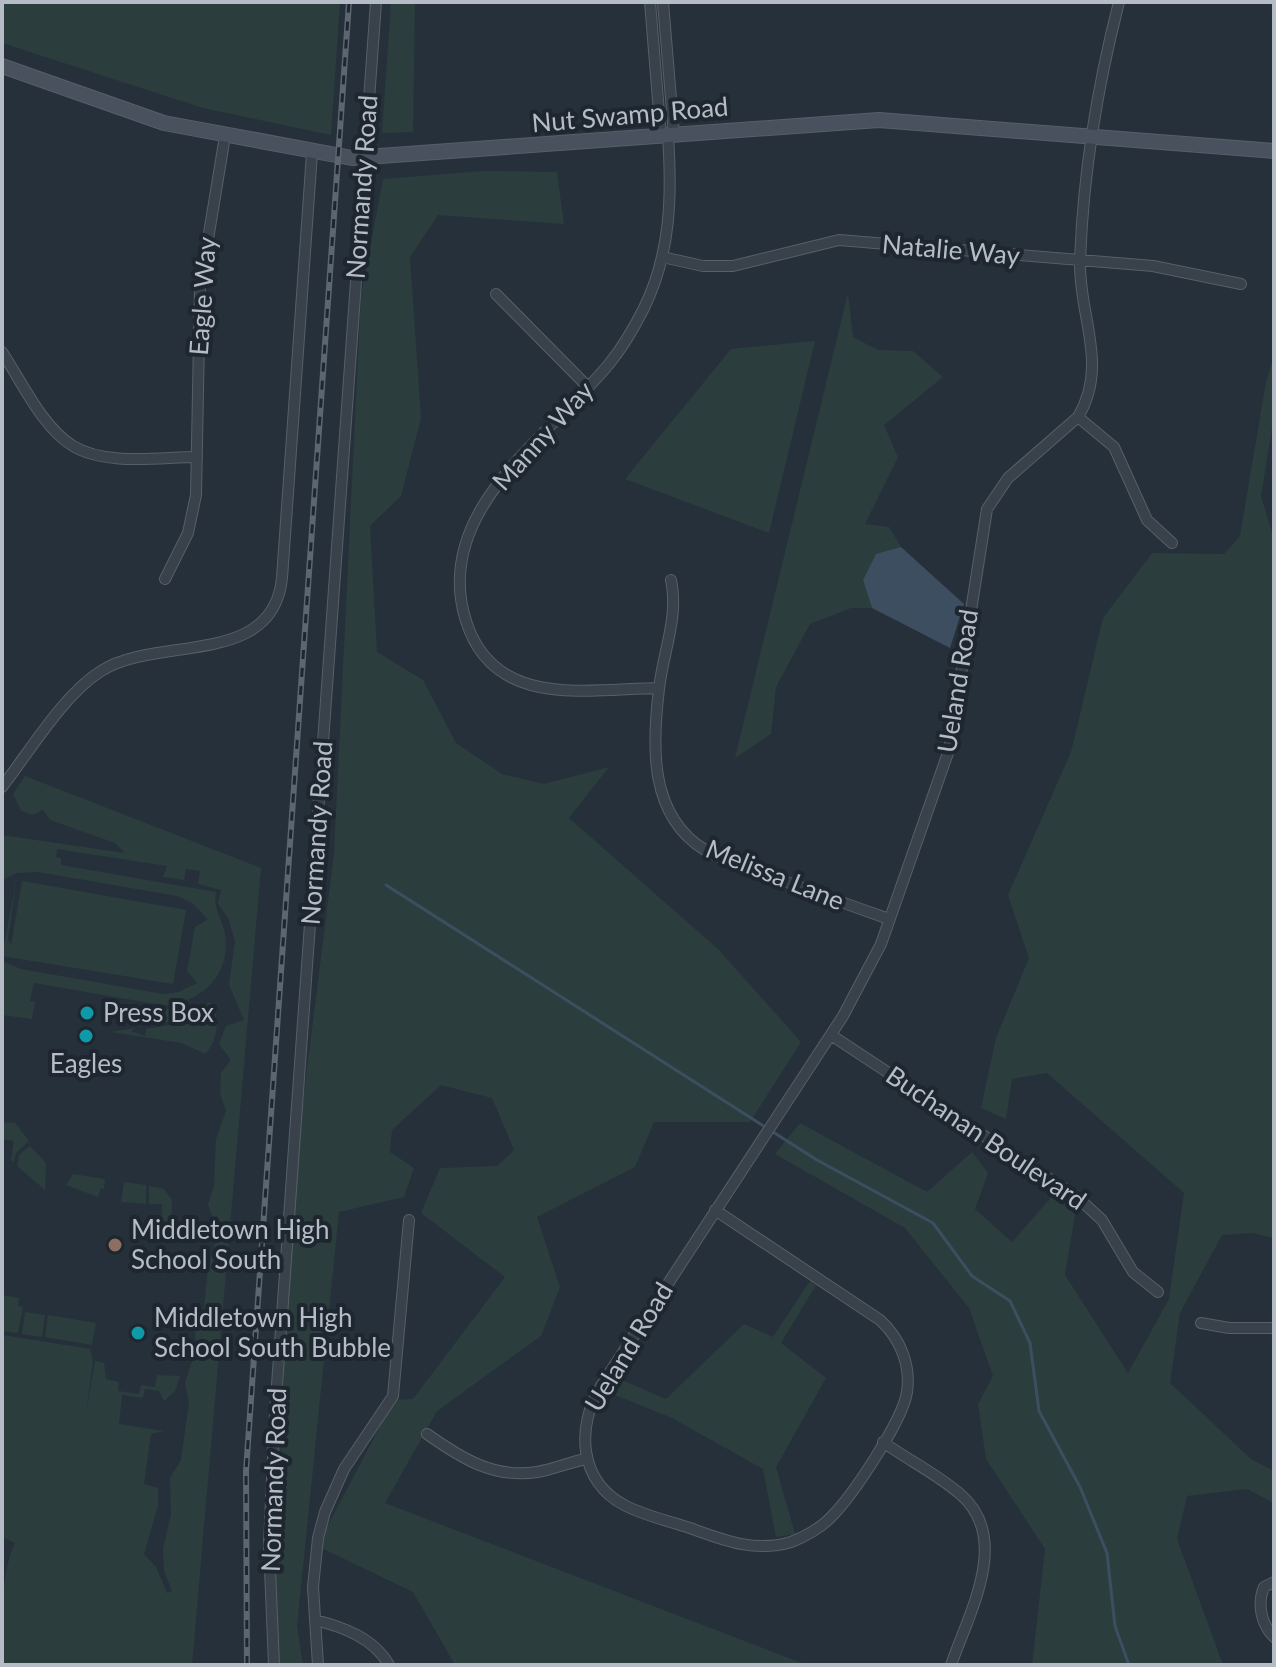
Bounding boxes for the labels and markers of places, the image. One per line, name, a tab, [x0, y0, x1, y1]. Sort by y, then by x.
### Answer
place label: Press Box	[103, 996, 214, 1028]
marker: Press Box	[78, 1004, 96, 1022]
marker: Eagles	[77, 1027, 95, 1045]
place label: Eagles	[50, 1047, 122, 1079]
place label: Middletown High School South	[131, 1213, 329, 1275]
marker: Middletown High School South	[106, 1236, 124, 1254]
place label: Middletown High School South Bubble	[154, 1301, 391, 1363]
marker: Middletown High School South Bubble	[129, 1324, 147, 1342]

